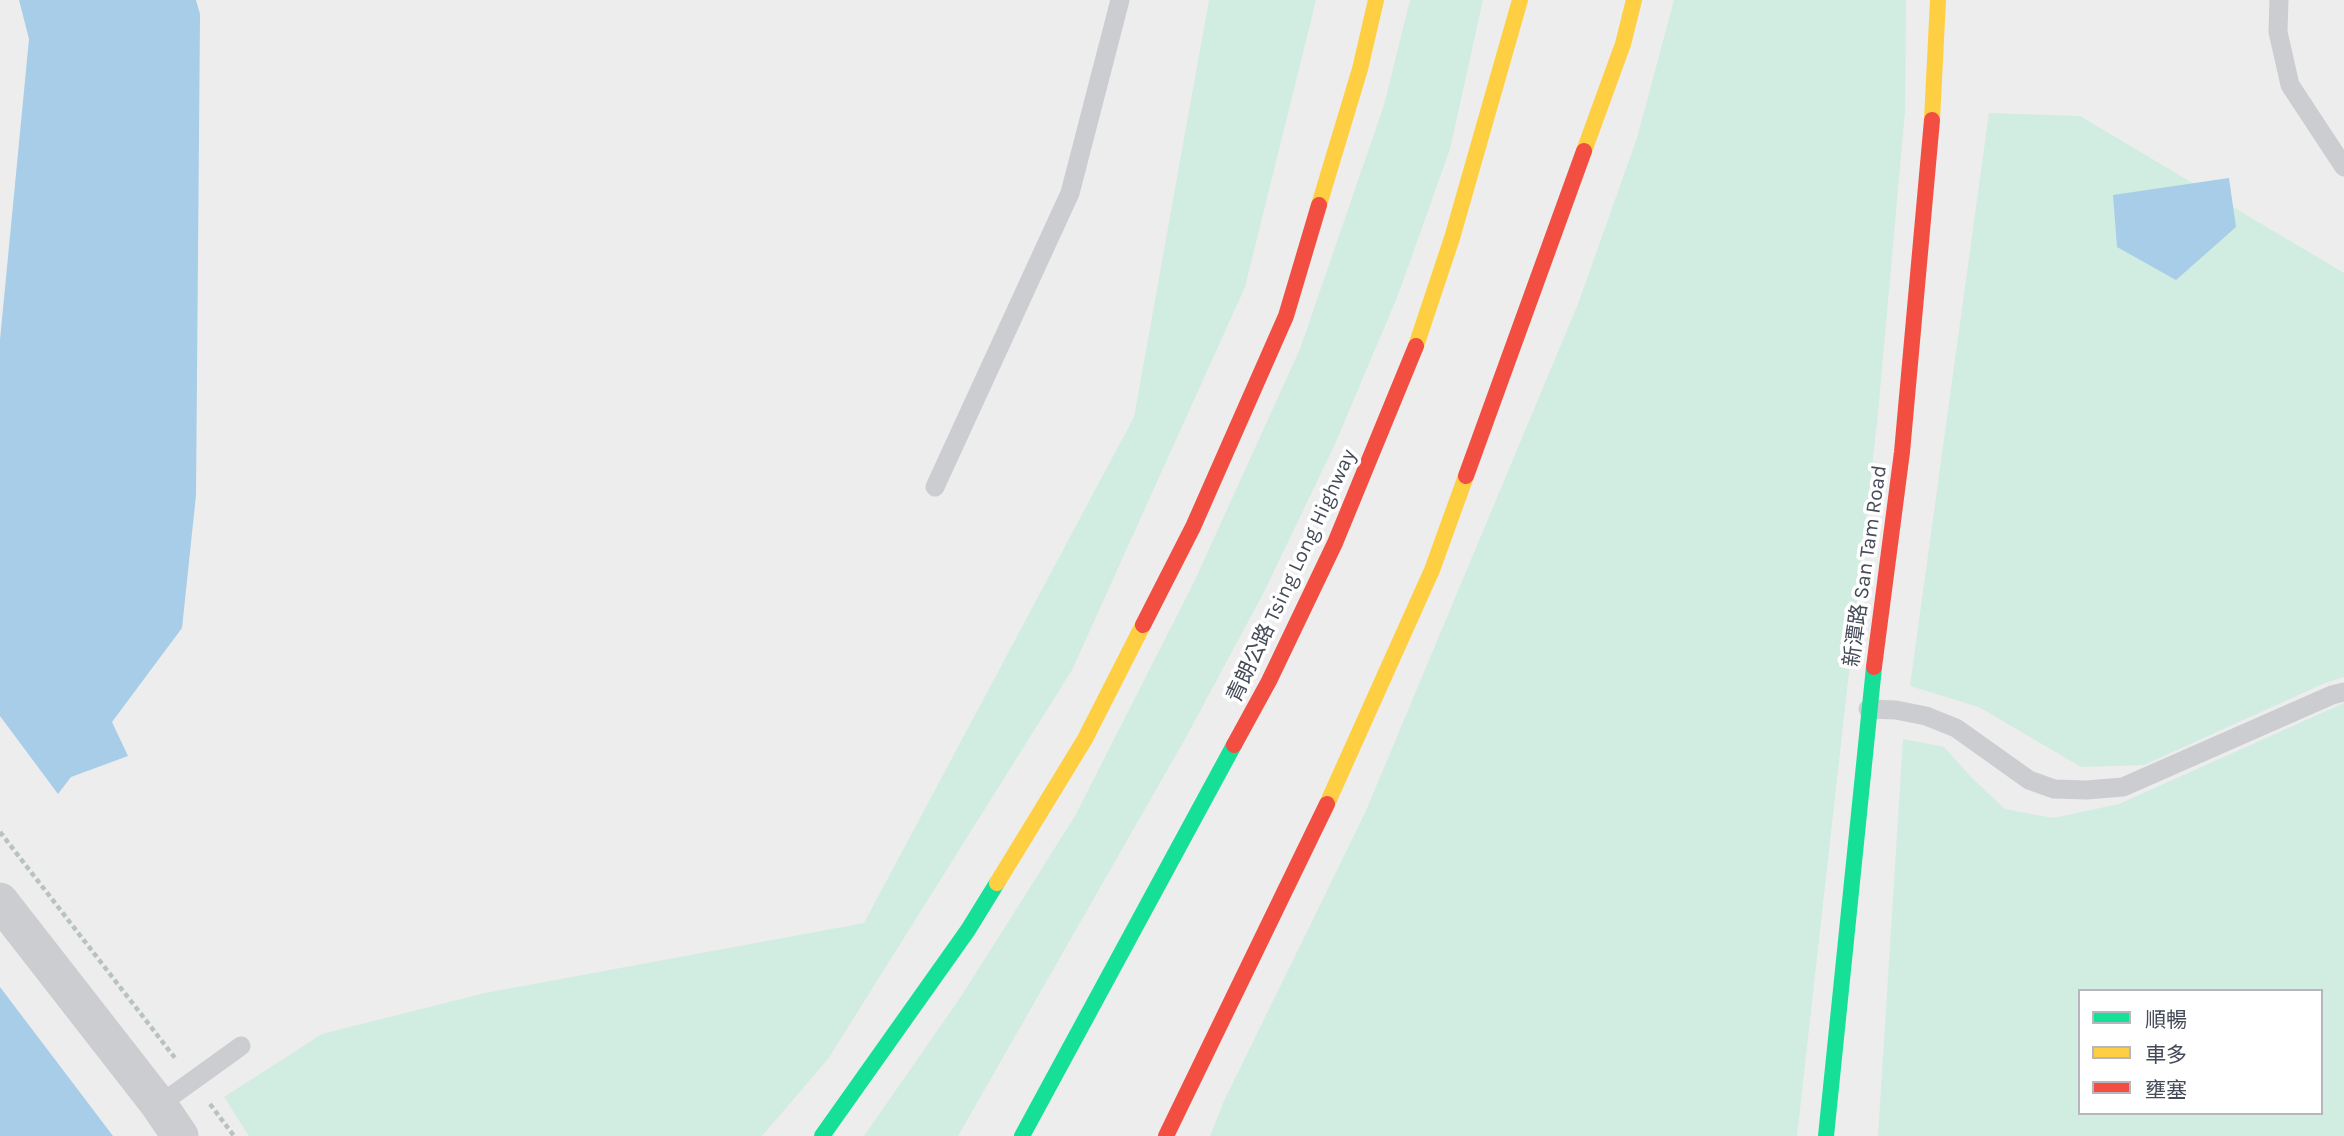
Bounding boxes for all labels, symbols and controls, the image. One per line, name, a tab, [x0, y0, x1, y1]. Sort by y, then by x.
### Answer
street label: 青朗公路 Tsing Long Highway	[1222, 445, 1362, 707]
street label: 新潭路 San Tam Road	[1839, 464, 1893, 668]
legend	[2078, 989, 2323, 1115]
text: 順暢	[2145, 1008, 2187, 1032]
text: 車多	[2145, 1043, 2187, 1067]
text: 壅塞	[2145, 1078, 2187, 1102]

